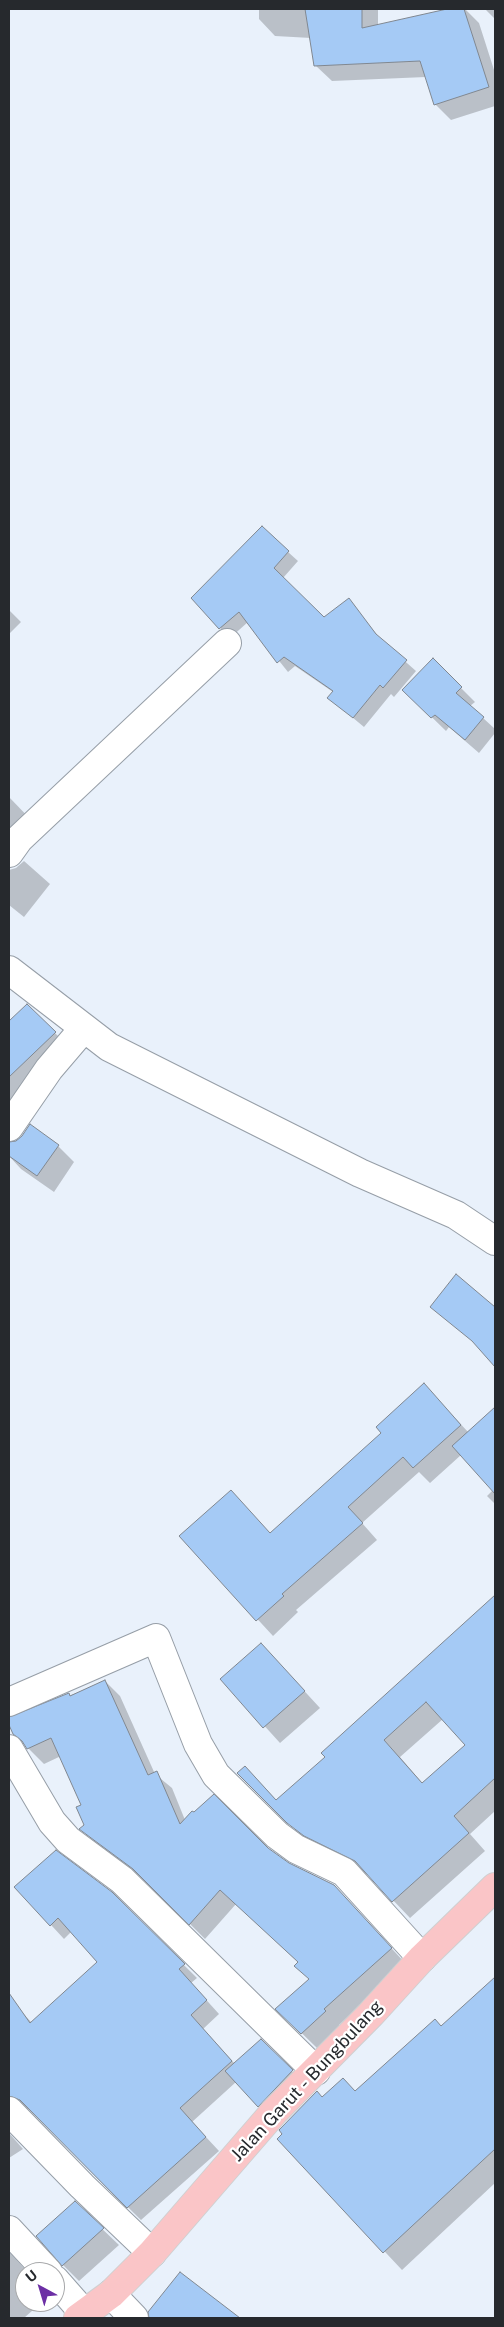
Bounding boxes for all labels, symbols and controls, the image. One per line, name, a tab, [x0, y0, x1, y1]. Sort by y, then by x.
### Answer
street label: Jalan Garut - Bungbulang	[227, 1996, 387, 2166]
north arrow	[15, 2262, 65, 2312]
text: U	[22, 2267, 40, 2286]

